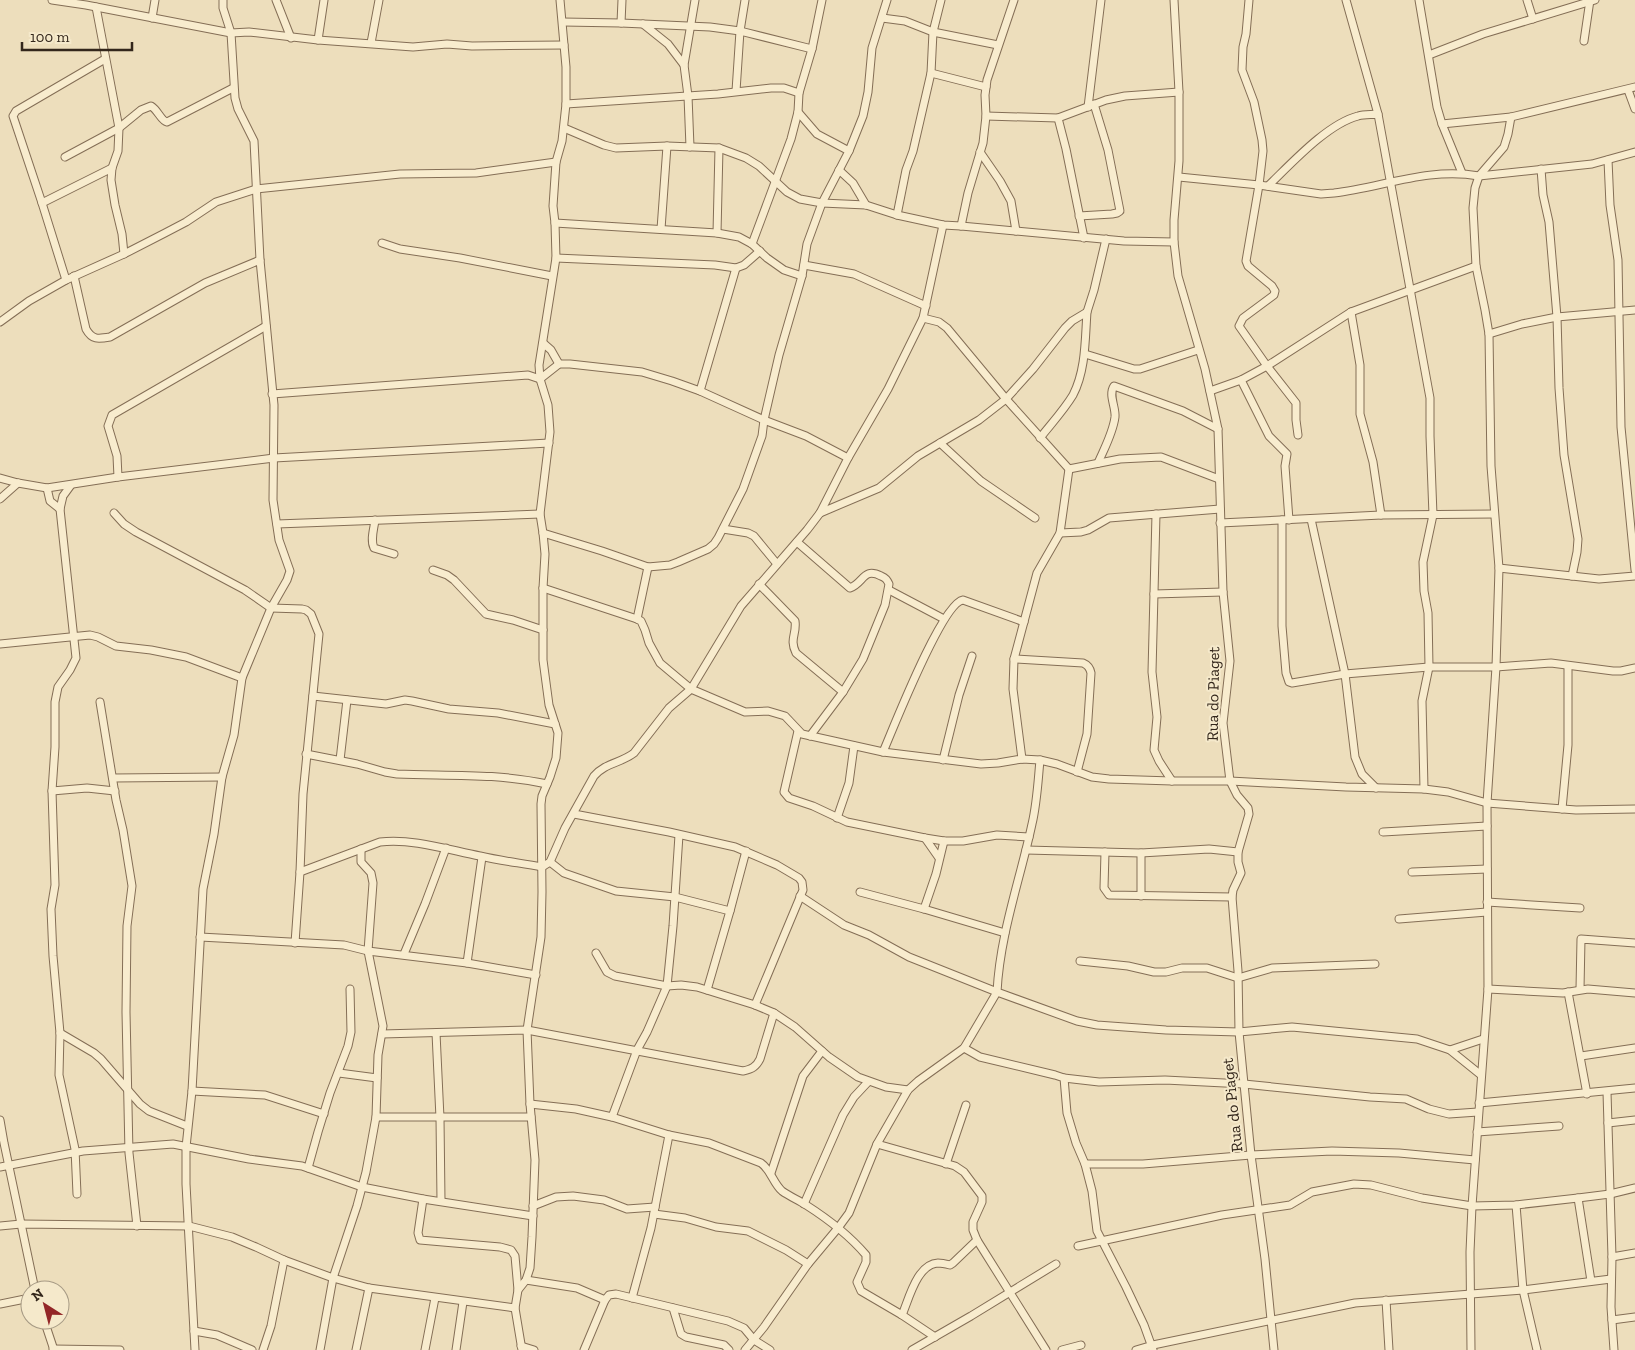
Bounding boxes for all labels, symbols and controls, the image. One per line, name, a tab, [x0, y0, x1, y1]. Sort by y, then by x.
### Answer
scale bar	[22, 20, 132, 52]
text: 100 m	[30, 28, 69, 46]
street label: Rua do Piaget	[1203, 647, 1223, 741]
street label: Rua do Piaget	[1218, 1057, 1246, 1153]
north arrow	[20, 1280, 70, 1330]
text: N	[28, 1285, 47, 1305]

